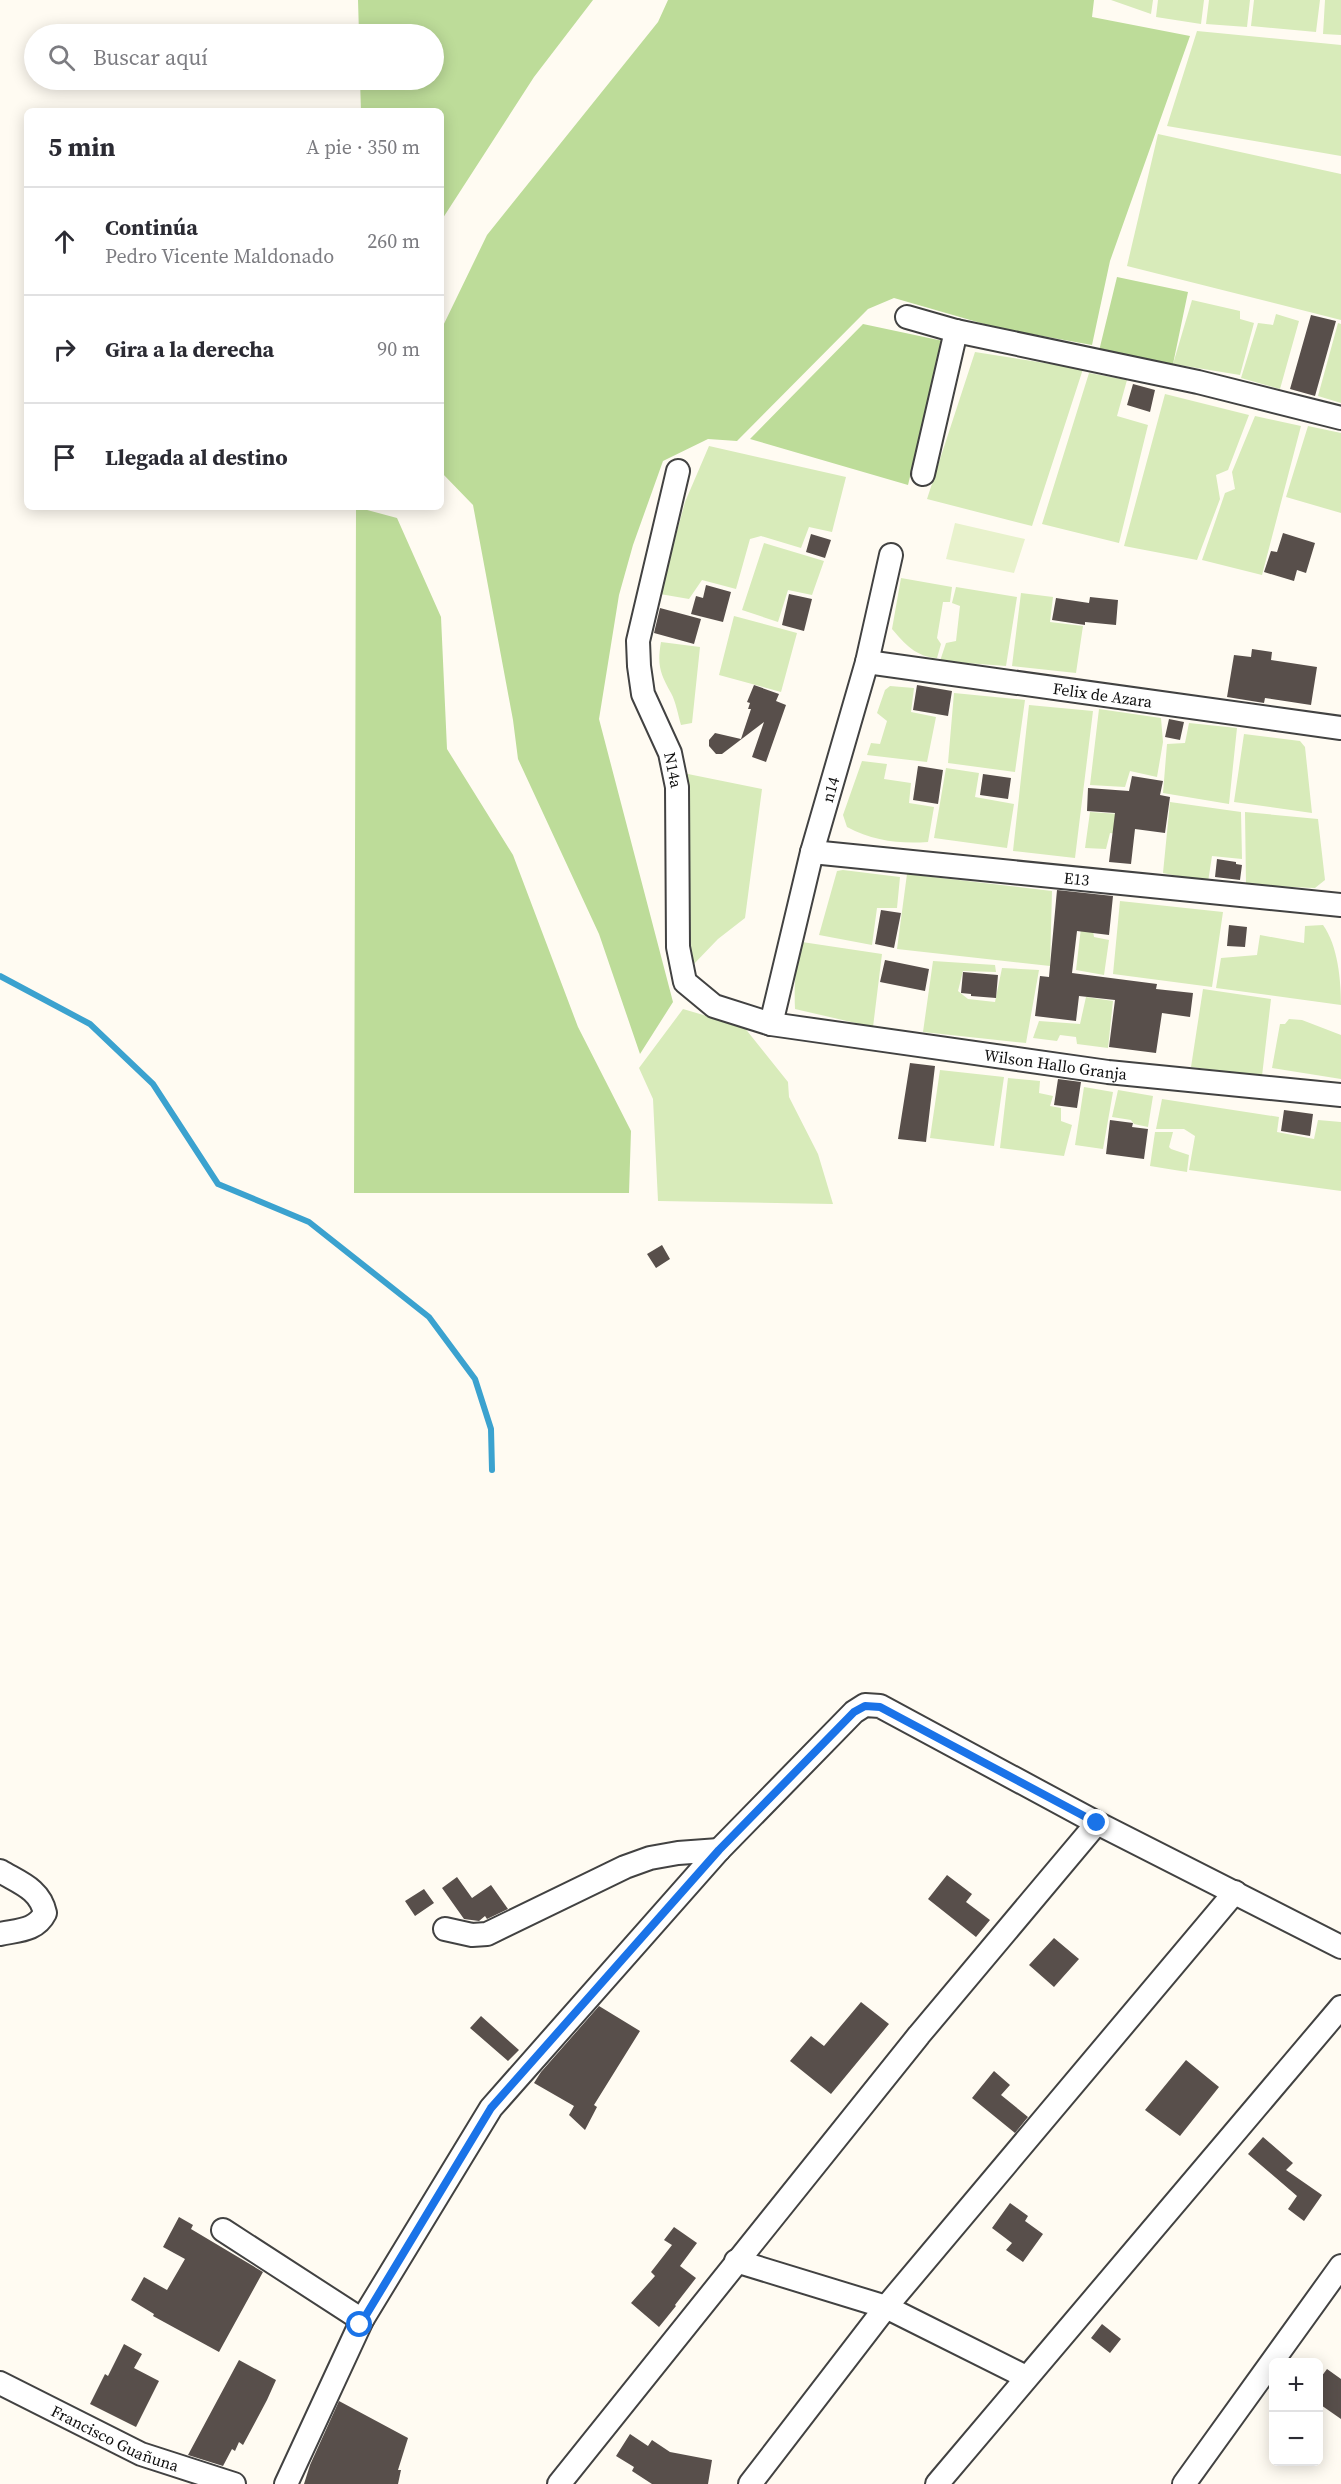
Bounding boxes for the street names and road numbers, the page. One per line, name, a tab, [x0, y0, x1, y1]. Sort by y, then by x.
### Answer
street label: Felix de Azara	[1052, 677, 1155, 713]
street label: N14a	[659, 750, 688, 790]
street label: n14	[816, 774, 844, 805]
street label: E13	[1063, 866, 1091, 891]
street label: Wilson Hallo Granja	[983, 1043, 1129, 1085]
street label: Francisco Guañuna	[48, 2400, 183, 2477]

